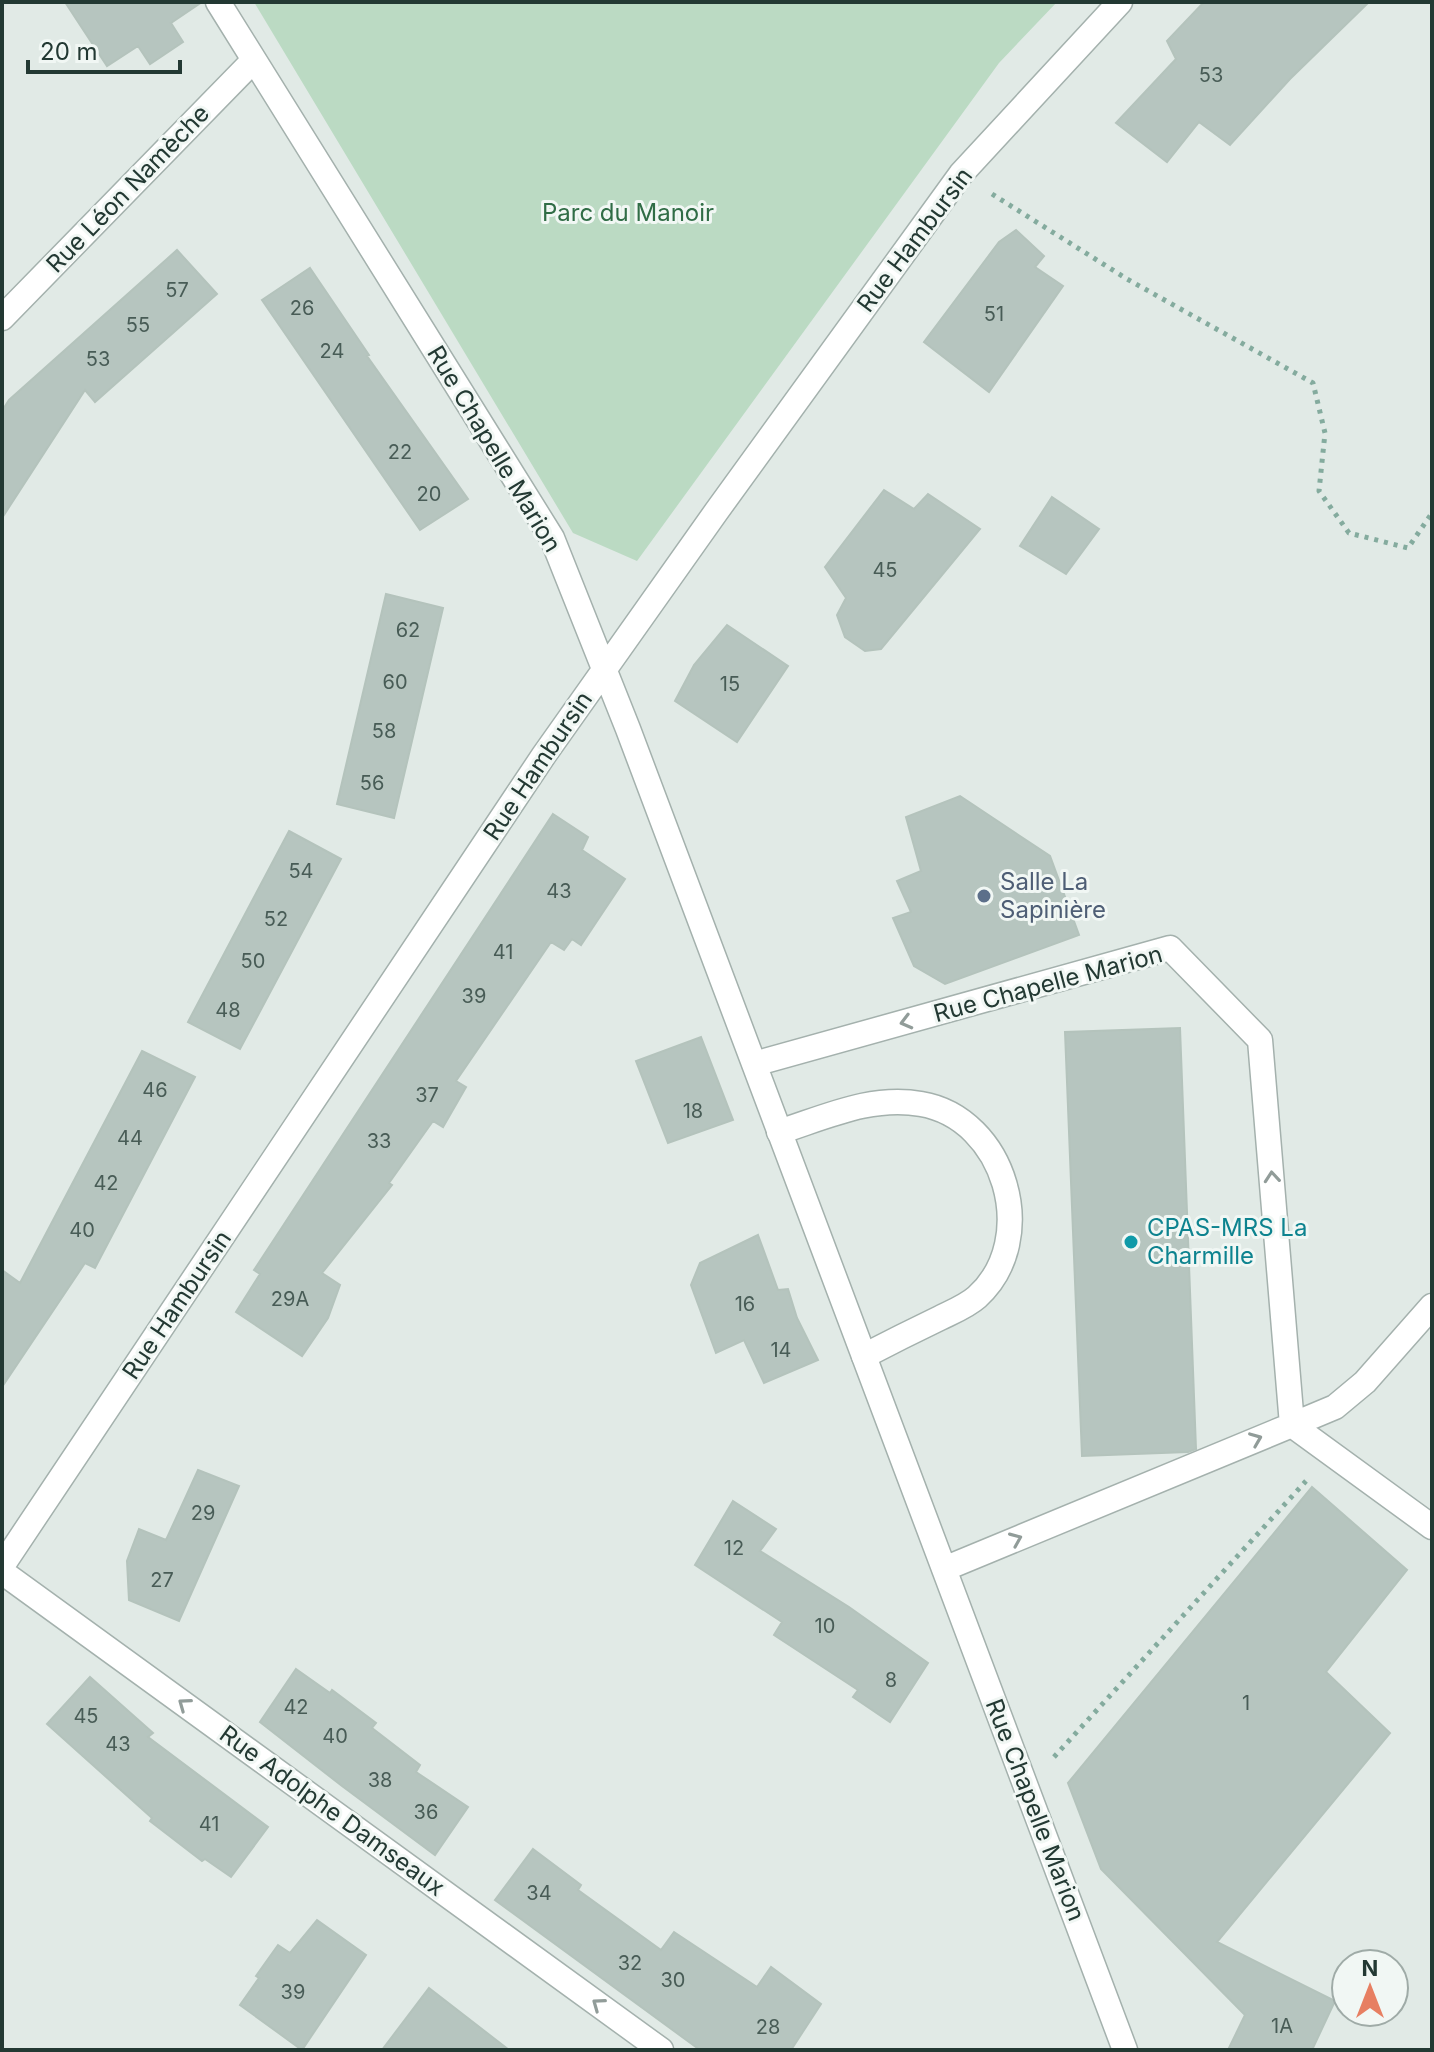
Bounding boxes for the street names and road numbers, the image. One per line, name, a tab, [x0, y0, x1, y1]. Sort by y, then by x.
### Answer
street label: Rue Léon Namèche	[40, 99, 215, 278]
street label: Rue Hambursin	[851, 162, 978, 318]
street label: Rue Chapelle Marion	[421, 340, 568, 557]
street label: Rue Hambursin	[477, 686, 598, 846]
street label: Rue Chapelle Marion	[930, 939, 1165, 1028]
street label: Rue Hambursin	[116, 1225, 237, 1385]
street label: Rue Chapelle Marion	[980, 1695, 1091, 1925]
street label: Rue Adolphe Damseaux	[214, 1719, 450, 1902]

